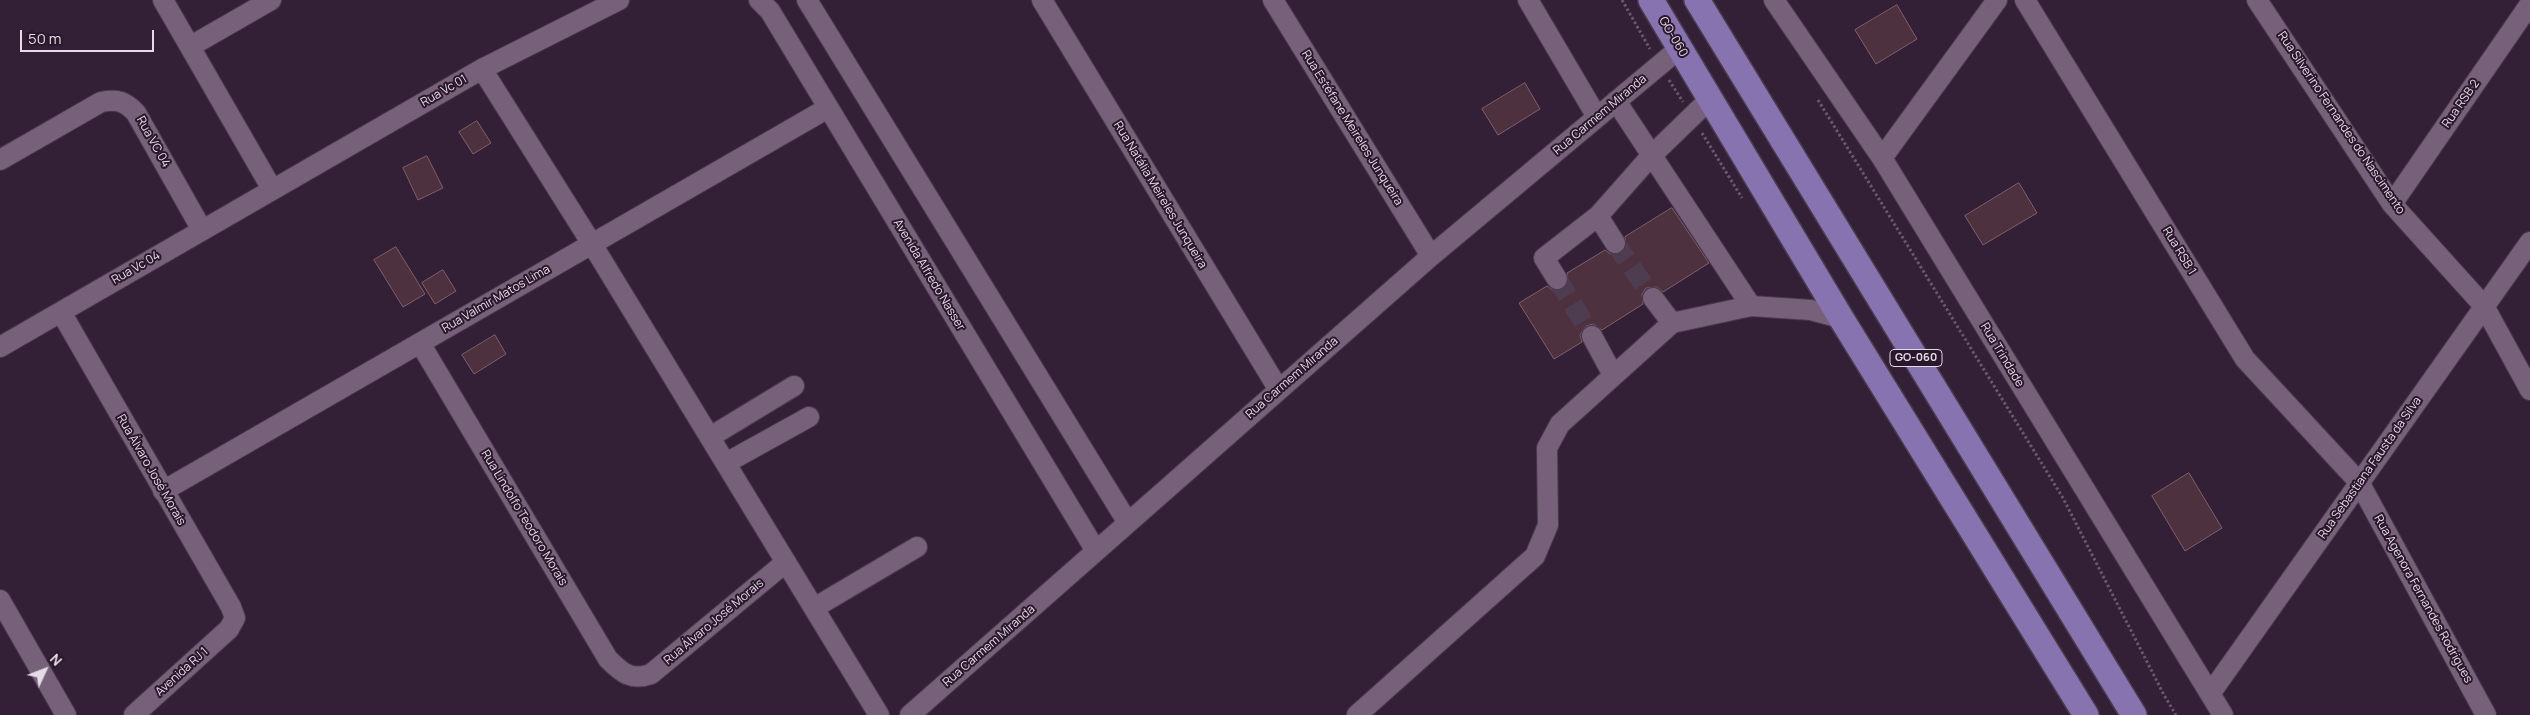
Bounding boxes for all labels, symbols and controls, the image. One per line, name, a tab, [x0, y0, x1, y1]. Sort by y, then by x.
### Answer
street label: GO-060	[1655, 14, 1691, 60]
scale bar	[22, 20, 156, 52]
text: 50 m	[28, 28, 62, 49]
street label: Rua Silverino Fernandes do Nascimento	[2274, 29, 2408, 217]
street label: Rua Estéfane Meireles Junqueira	[1298, 48, 1406, 208]
street label: Rua Vc 01	[418, 72, 470, 110]
street label: Rua Carmem Miranda	[1550, 72, 1650, 158]
street label: Rua RSB 2	[2439, 77, 2483, 131]
street label: Rua VC 04	[133, 114, 173, 170]
street label: Rua Natália Meireles Junqueira	[1110, 119, 1210, 271]
street label: Avenida Alfredo Nasser	[890, 217, 968, 333]
street label: Rua RSB 1	[2159, 225, 2199, 277]
street label: Rua Vc 04	[109, 248, 163, 288]
street label: Rua Valmir Matos Lima	[439, 262, 553, 336]
street label: Rua Trindade	[1977, 320, 2027, 390]
street label: Rua Carmem Miranda	[1243, 334, 1341, 422]
road number: GO-060	[1890, 349, 1942, 366]
street label: Rua Sebastiana Fausta da Silva	[2315, 394, 2425, 542]
street label: Rua Álvaro José Morais	[113, 412, 189, 528]
street label: Rua Lindolfo Teodoro Morais	[478, 448, 570, 588]
street label: Rua Agenora Fernandes Rodrigues	[2371, 512, 2475, 686]
street label: Rua Álvaro José Morais	[661, 576, 767, 668]
street label: Rua Carmem Miranda	[940, 602, 1038, 690]
north arrow	[20, 645, 70, 695]
street label: Avenida RJ 1	[153, 645, 211, 699]
text: N	[46, 649, 67, 670]

